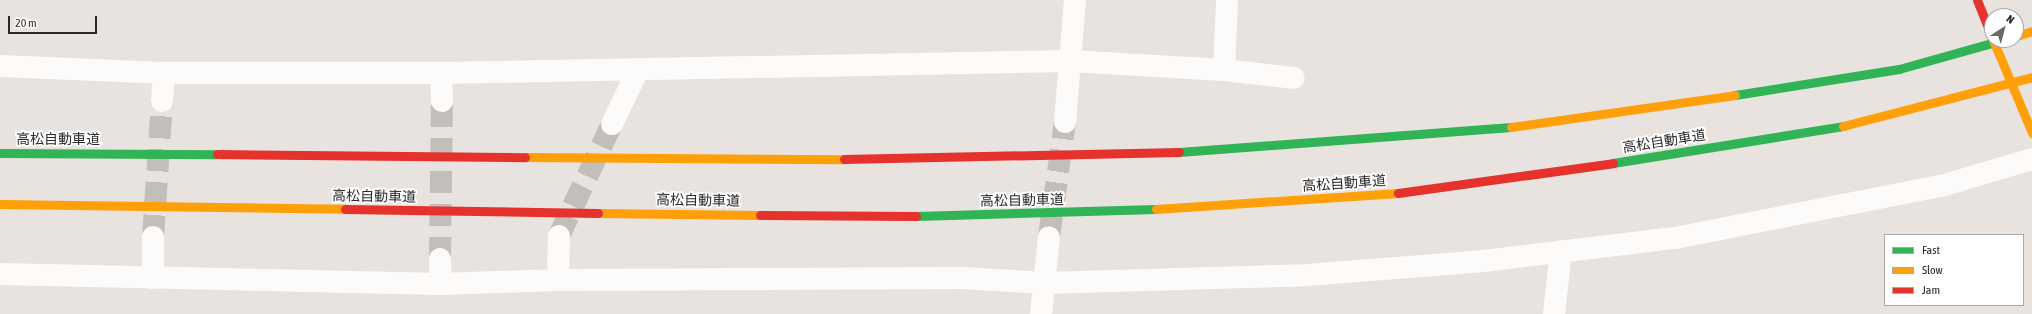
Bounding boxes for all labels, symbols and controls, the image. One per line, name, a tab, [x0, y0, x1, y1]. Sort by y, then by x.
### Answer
scale bar	[10, 8, 99, 34]
north arrow	[1984, 8, 2024, 48]
text: N	[2004, 12, 2017, 26]
text: 20 m	[15, 16, 37, 30]
street label: 高松自動車道	[1621, 126, 1707, 156]
street label: 高松自動車道	[16, 131, 100, 147]
street label: 高松自動車道	[1302, 172, 1386, 194]
street label: 高松自動車道	[332, 187, 416, 205]
street label: 高松自動車道	[656, 191, 740, 209]
street label: 高松自動車道	[980, 191, 1064, 209]
legend	[1884, 234, 2024, 306]
text: Fast	[1922, 243, 1940, 257]
text: Slow	[1922, 263, 1943, 277]
text: Jam	[1922, 283, 1940, 297]

